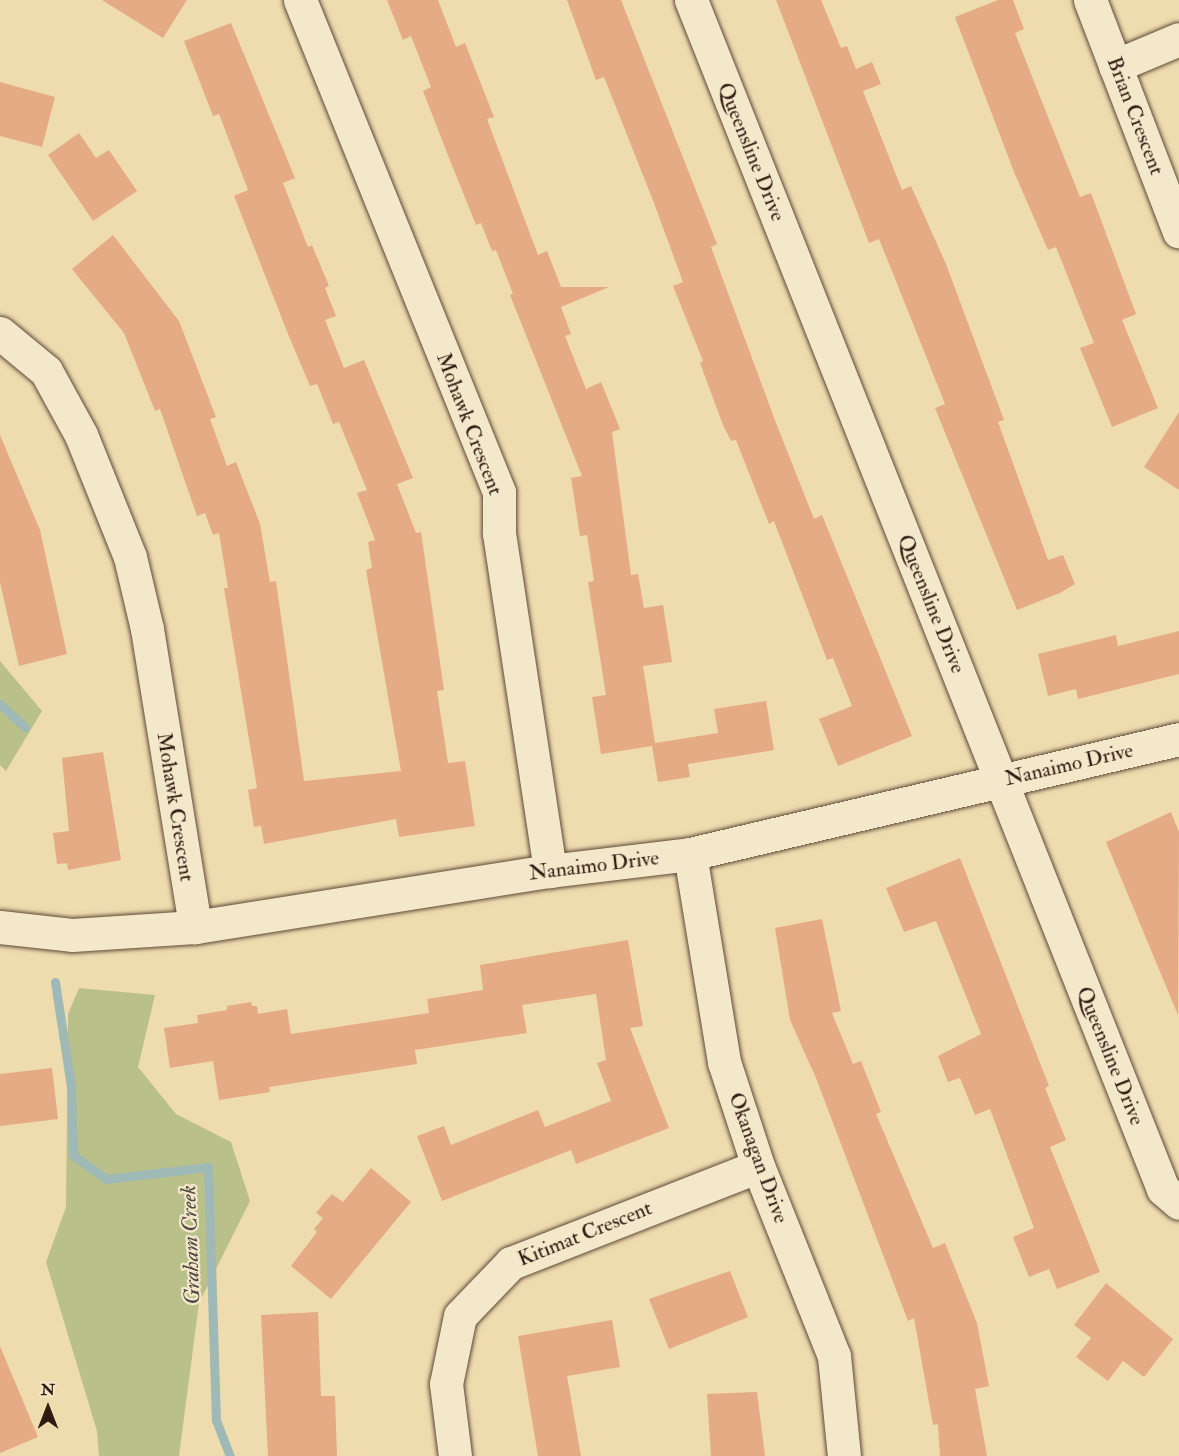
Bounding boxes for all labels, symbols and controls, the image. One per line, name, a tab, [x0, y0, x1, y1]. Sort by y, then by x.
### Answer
street label: Brian Crescent	[1101, 53, 1169, 179]
street label: Queensline Drive	[712, 79, 790, 225]
street label: Mohawk Crescent	[430, 349, 508, 499]
street label: Queensline Drive	[892, 531, 970, 677]
street label: Mohawk Crescent	[151, 731, 199, 883]
street label: Nanaimo Drive	[1002, 738, 1136, 792]
street label: Nanaimo Drive	[528, 846, 660, 886]
street label: Queensline Drive	[1071, 983, 1149, 1129]
street label: Okanagan Drive	[723, 1089, 793, 1227]
water label: Graham Creek	[176, 1185, 206, 1305]
street label: Kitimat Crescent	[514, 1196, 656, 1272]
north arrow	[18, 1378, 78, 1438]
text: N	[41, 1380, 55, 1400]

